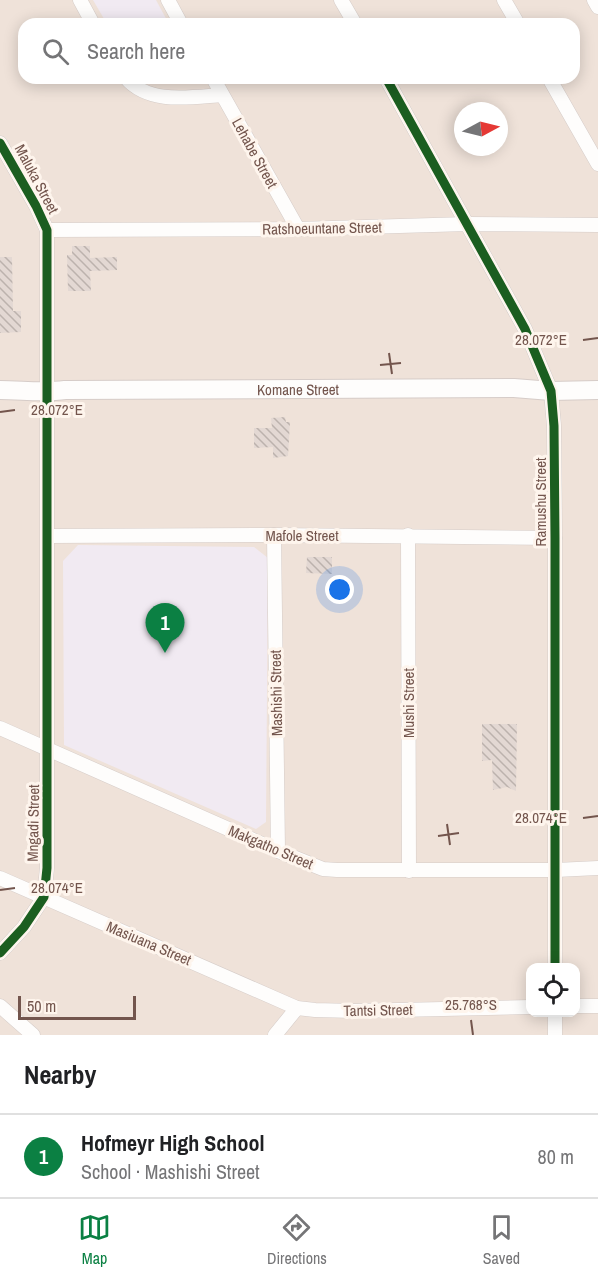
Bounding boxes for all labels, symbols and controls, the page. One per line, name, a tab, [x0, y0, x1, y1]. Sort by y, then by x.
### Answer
search box	[18, 18, 580, 84]
icon: search	[39, 35, 72, 68]
text: Search here	[87, 36, 185, 66]
north arrow	[454, 102, 508, 156]
street label: Lehabe Street	[227, 114, 283, 192]
street label: Maluka Street	[10, 141, 64, 218]
street label: Ratshoeuntane Street	[262, 216, 383, 240]
text: 28.072°E	[515, 329, 567, 350]
street label: Komane Street	[257, 378, 340, 400]
text: 28.072°E	[31, 399, 83, 420]
street label: Ramushu Street	[530, 457, 551, 546]
street label: Mafole Street	[265, 525, 339, 546]
your location	[325, 575, 354, 604]
pin: 1	[146, 604, 184, 653]
street label: Mashishi Street	[265, 649, 287, 736]
street label: Mushi Street	[398, 668, 419, 738]
street label: Mngadi Street	[22, 784, 44, 862]
text: 28.074°E	[515, 807, 567, 828]
street label: Makgatho Street	[225, 820, 317, 875]
text: 28.074°E	[31, 877, 83, 898]
street label: Masiuana Street	[103, 916, 195, 971]
map controls	[526, 963, 580, 1017]
button: locate	[526, 963, 580, 1017]
scale bar	[18, 993, 136, 1020]
text: 25.768°S	[445, 994, 497, 1015]
text: 50 m	[27, 995, 56, 1017]
street label: Tantsi Street	[343, 999, 413, 1021]
text: Nearby	[24, 1057, 96, 1092]
text: Hofmeyr High School	[81, 1128, 264, 1158]
text: 1	[39, 1143, 48, 1170]
text: 80 m	[538, 1143, 574, 1170]
text: School · Mashishi Street	[81, 1158, 260, 1185]
tab: Map	[78, 1211, 111, 1269]
tab: Directions	[267, 1211, 327, 1269]
tab: Saved	[483, 1211, 520, 1269]

